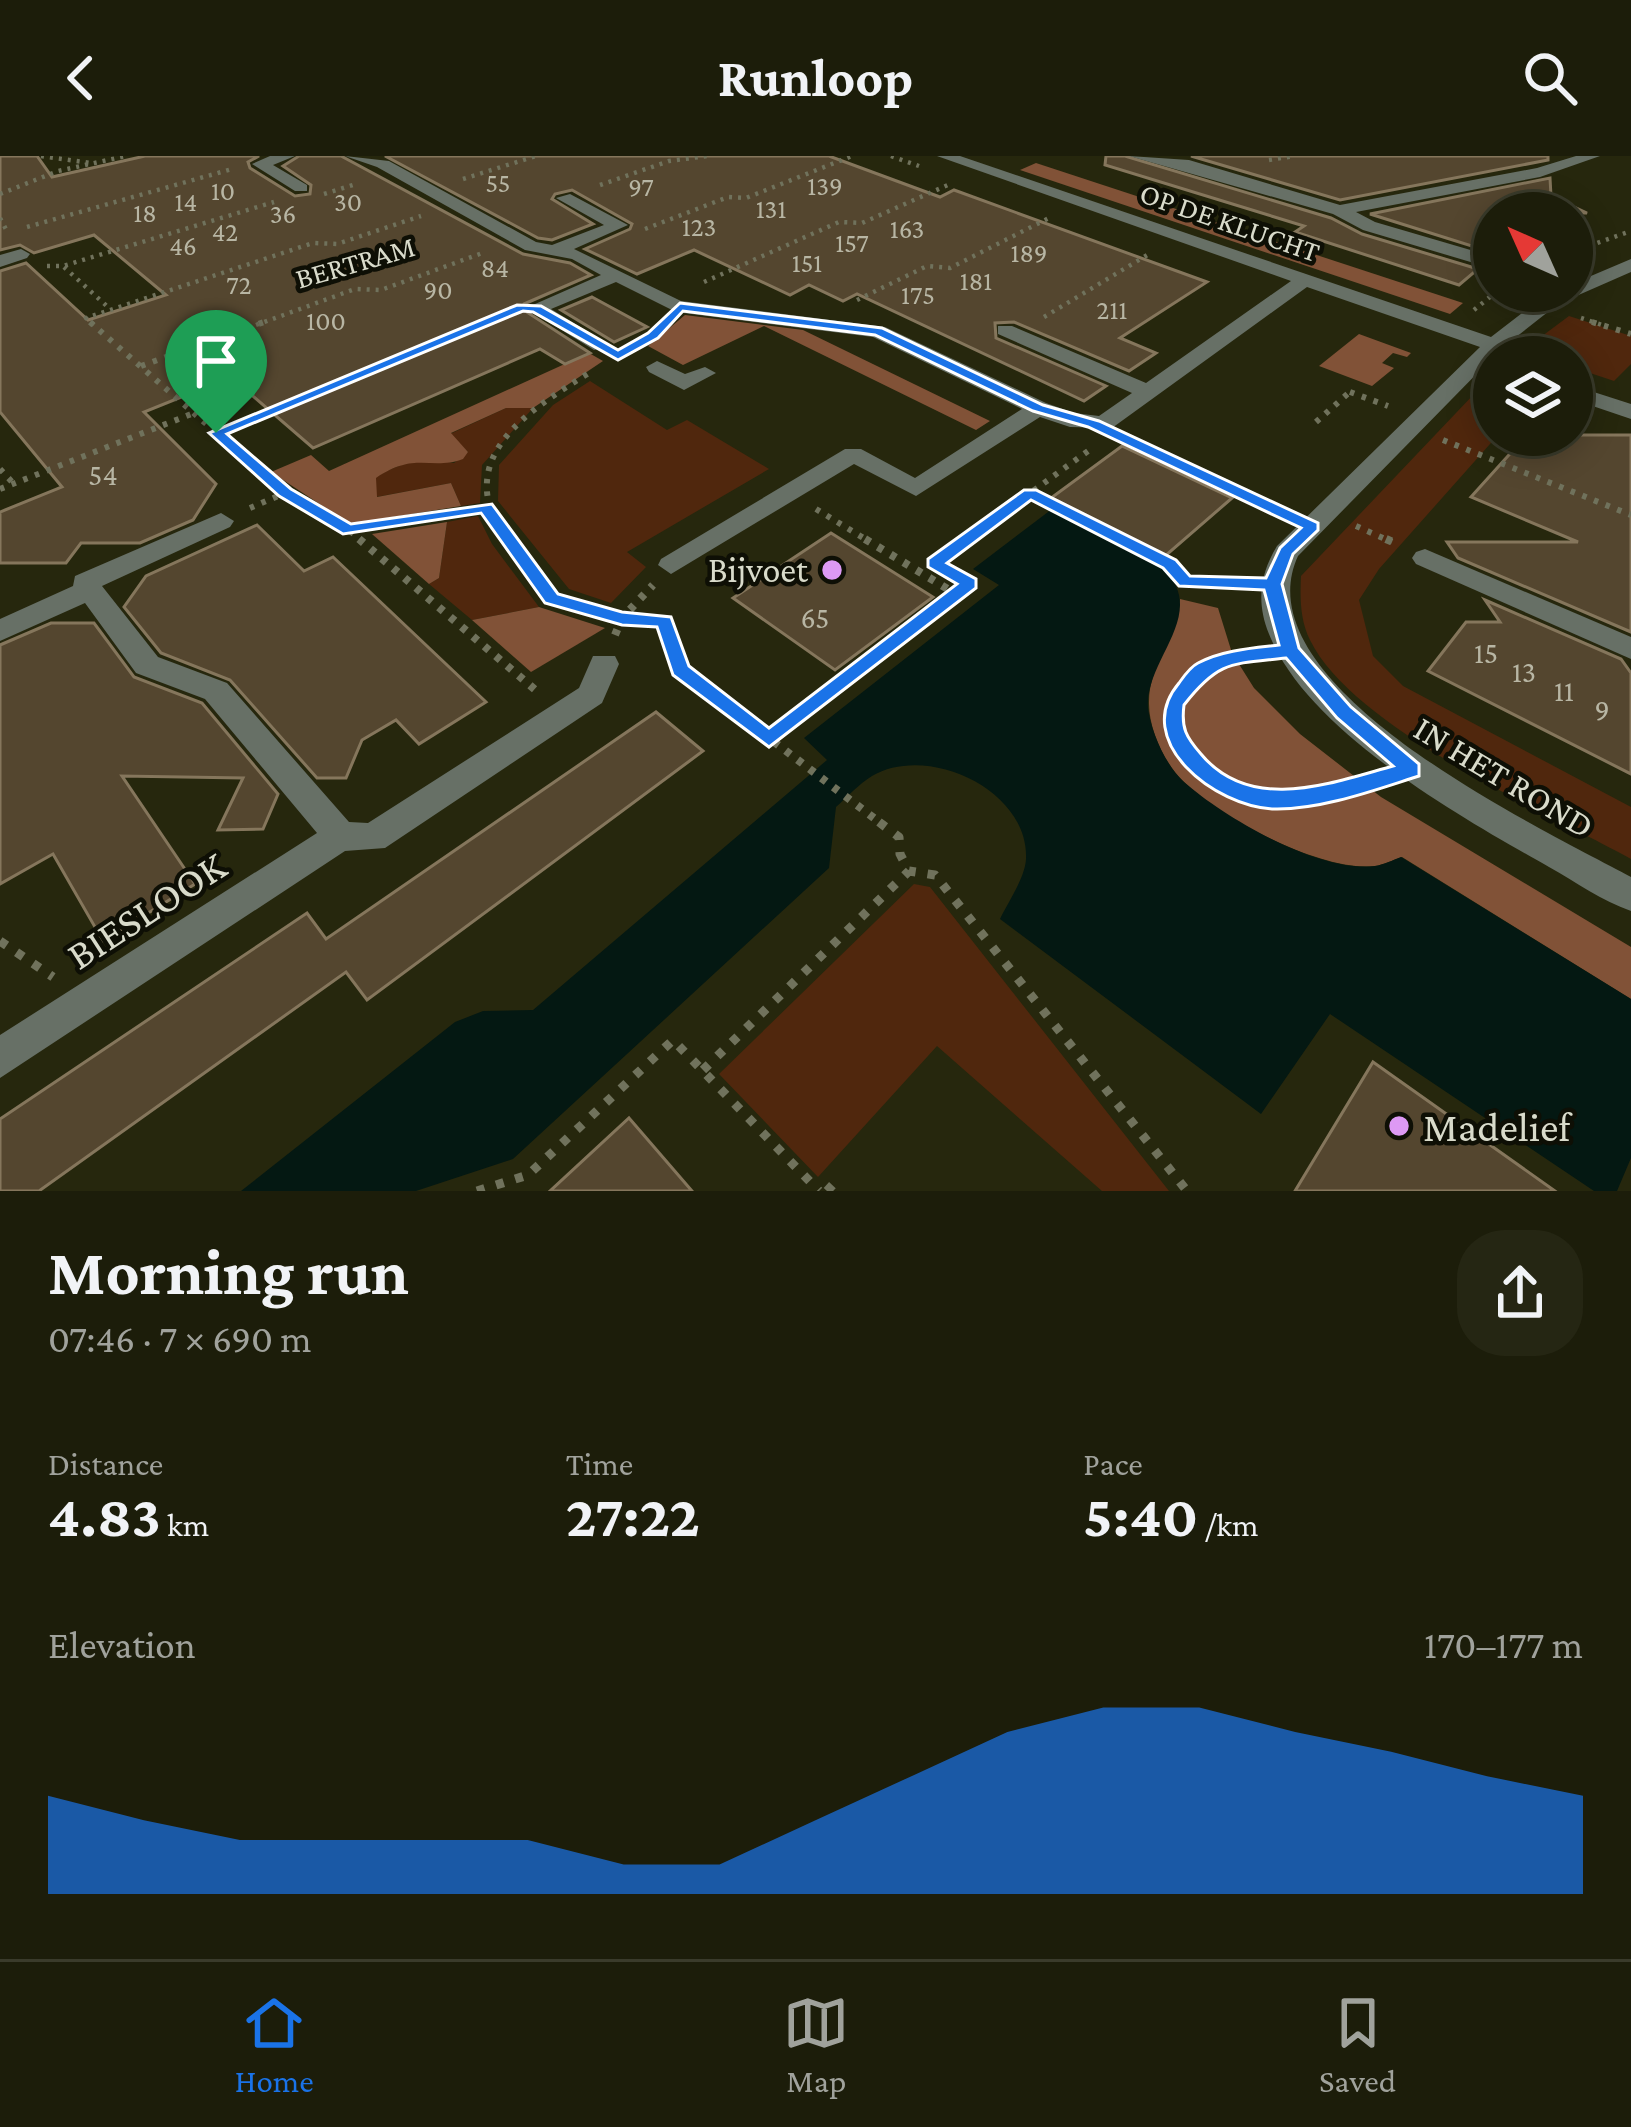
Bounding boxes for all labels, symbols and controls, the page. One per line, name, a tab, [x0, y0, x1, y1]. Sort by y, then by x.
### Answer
icon: back	[48, 45, 114, 111]
icon: search	[1517, 45, 1583, 111]
text: Runloop	[718, 48, 913, 108]
house number: 55	[485, 168, 511, 198]
house number: 139	[807, 171, 843, 201]
house number: 97	[628, 172, 654, 202]
house number: 10	[211, 176, 235, 206]
street label: OP DE KLUCHT	[1136, 176, 1324, 268]
house number: 14	[175, 187, 197, 217]
house number: 30	[334, 187, 362, 217]
north arrow	[1473, 192, 1593, 312]
map controls	[1473, 192, 1593, 456]
house number: 131	[756, 194, 786, 224]
house number: 18	[133, 198, 157, 228]
house number: 36	[270, 199, 296, 229]
house number: 123	[682, 212, 716, 242]
house number: 163	[890, 214, 924, 244]
house number: 42	[212, 217, 238, 247]
house number: 157	[835, 228, 869, 258]
street label: BERTRAM	[292, 229, 418, 295]
house number: 46	[169, 231, 197, 261]
house number: 189	[1011, 238, 1047, 268]
house number: 151	[792, 248, 822, 278]
house number: 84	[481, 253, 509, 283]
house number: 181	[960, 266, 992, 296]
house number: 72	[226, 270, 252, 300]
house number: 90	[424, 275, 452, 305]
house number: 175	[901, 280, 935, 310]
house number: 211	[1097, 295, 1127, 325]
house number: 100	[306, 306, 346, 336]
pin	[165, 310, 267, 433]
icon: arrive	[183, 328, 249, 394]
button: layers	[1473, 336, 1593, 456]
house number: 54	[88, 458, 118, 491]
place label: Bijvoet	[708, 550, 809, 590]
marker: Bijvoet	[819, 557, 845, 583]
house number: 65	[801, 601, 829, 634]
house number: 15	[1474, 636, 1498, 669]
house number: 13	[1512, 655, 1536, 688]
house number: 11	[1554, 674, 1574, 707]
house number: 9	[1594, 693, 1610, 726]
street label: IN HET ROND	[1407, 708, 1601, 846]
street label: BIESLOOK	[58, 841, 235, 979]
place label: Madelief	[1423, 1103, 1573, 1150]
marker: Madelief	[1386, 1113, 1412, 1139]
button: share	[1457, 1230, 1583, 1356]
text: Morning run	[48, 1235, 409, 1308]
text: 07:46 · 7 × 690 m	[48, 1317, 312, 1360]
text: Distance	[48, 1445, 163, 1482]
text: Time	[566, 1445, 633, 1482]
text: Pace	[1083, 1445, 1143, 1482]
text: 4.83	[48, 1482, 161, 1549]
text: 27:22	[566, 1482, 700, 1549]
text: 5:40	[1083, 1482, 1198, 1549]
text: km	[161, 1506, 209, 1543]
text: /km	[1198, 1506, 1259, 1543]
text: Elevation	[48, 1623, 196, 1666]
text: 170–177 m	[1424, 1623, 1583, 1666]
tab: Home	[235, 1990, 314, 2099]
tab: Map	[783, 1990, 849, 2099]
tab: Saved	[1319, 1990, 1396, 2099]

